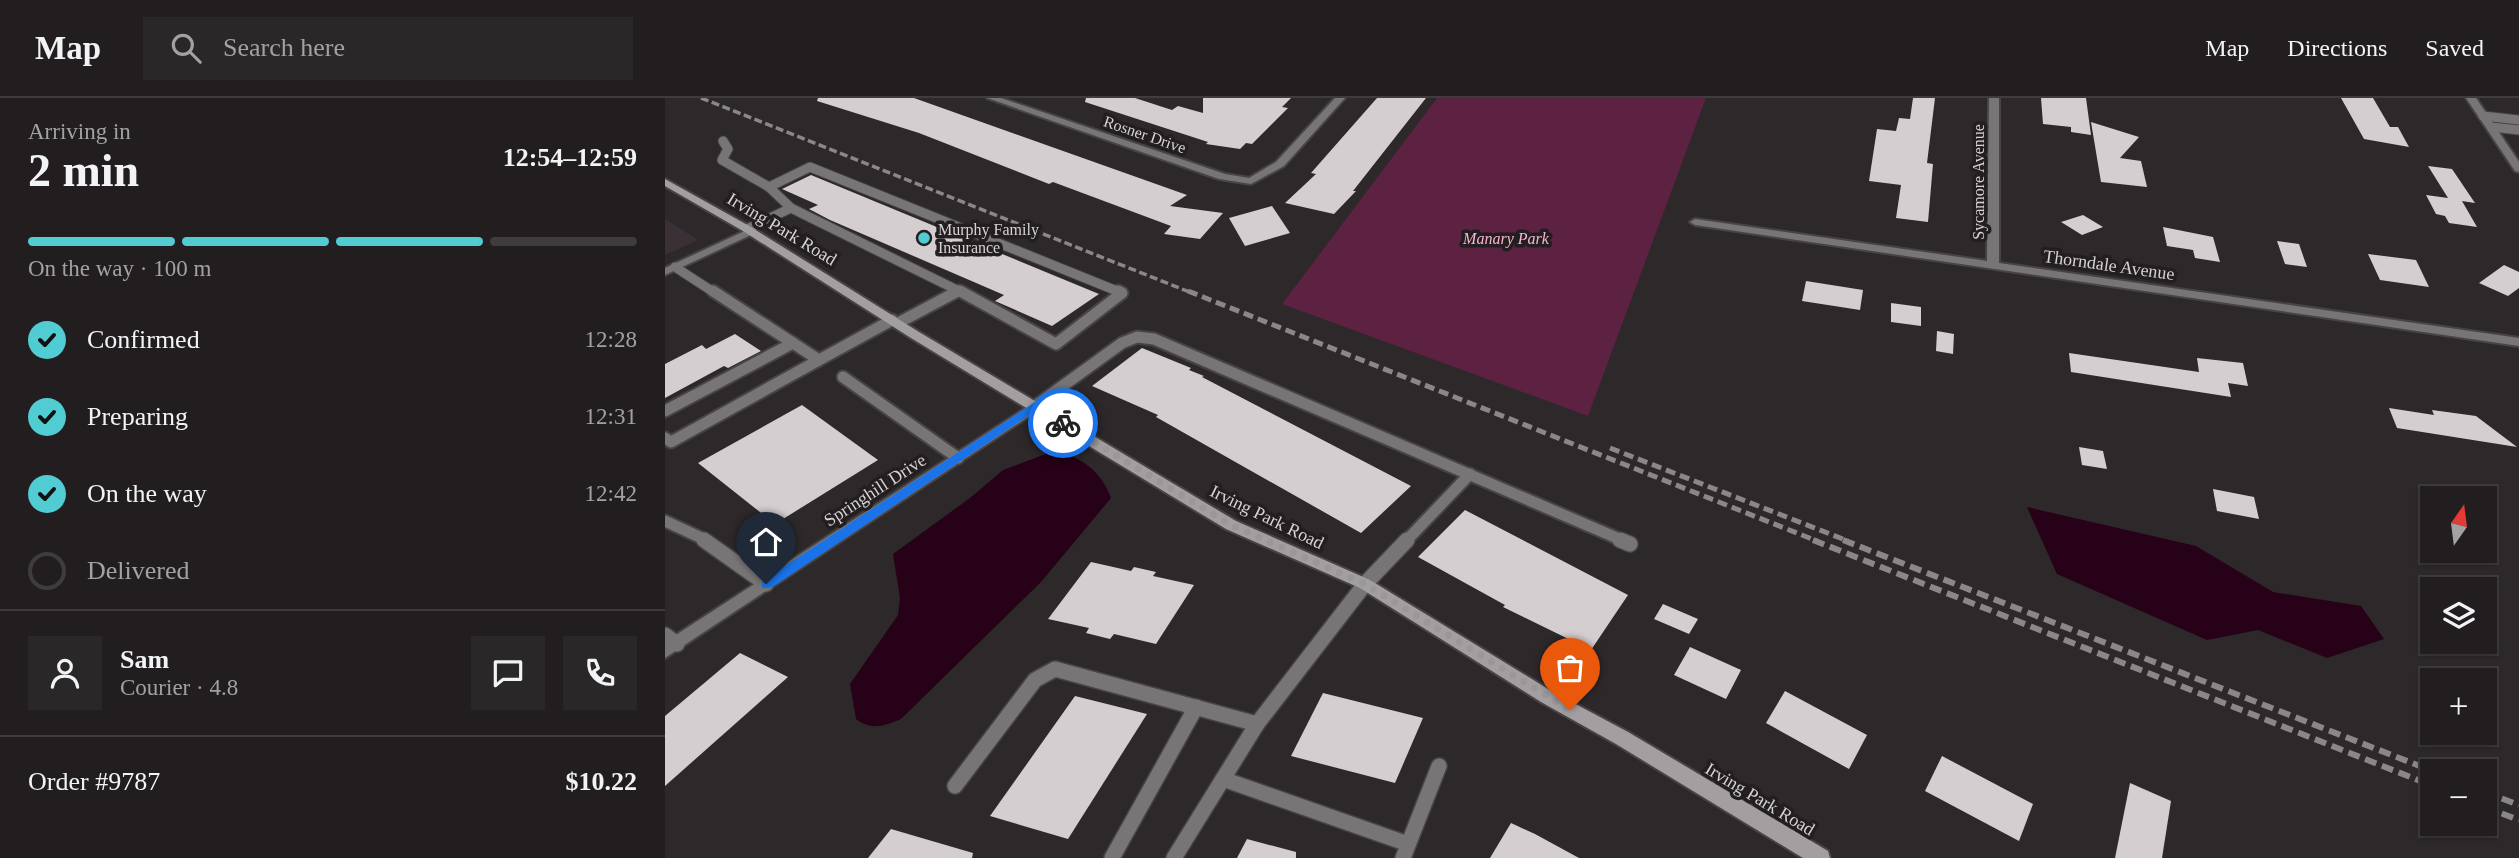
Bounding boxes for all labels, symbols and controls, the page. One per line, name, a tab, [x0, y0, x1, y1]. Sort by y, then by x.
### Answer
search box	[143, 17, 633, 80]
icon: search	[167, 29, 205, 67]
text: Map	[35, 30, 101, 66]
text: Search here	[223, 33, 345, 62]
text: Map	[2205, 35, 2249, 61]
text: Directions	[2287, 35, 2387, 61]
text: Saved	[2425, 35, 2484, 61]
street label: Rosner Drive	[1102, 112, 1188, 156]
text: Arriving in	[28, 119, 131, 144]
street label: Sycamore Avenue	[1970, 124, 1988, 240]
text: 12:54–12:59	[503, 143, 637, 172]
text: 2 min	[28, 145, 139, 196]
street label: Irving Park Road	[724, 188, 840, 270]
place label: Murphy Family Insurance	[938, 221, 1039, 256]
marker: Murphy Family Insurance	[916, 230, 932, 246]
park label: Manary Park	[1462, 230, 1550, 248]
street label: Thorndale Avenue	[2042, 246, 2176, 284]
text: On the way · 100 m	[28, 256, 211, 281]
icon: check	[28, 321, 66, 359]
text: Confirmed	[87, 325, 200, 354]
text: 12:28	[585, 327, 637, 352]
courier	[1028, 388, 1098, 458]
icon: check	[28, 398, 66, 436]
text: Preparing	[87, 402, 188, 431]
text: 12:31	[585, 404, 637, 429]
icon: bike	[1044, 404, 1082, 442]
street label: Springhill Drive	[820, 450, 930, 530]
icon: check	[28, 475, 66, 513]
text: On the way	[87, 479, 207, 508]
text: 12:42	[585, 481, 637, 506]
street label: Irving Park Road	[1207, 481, 1327, 553]
north arrow	[2420, 486, 2497, 564]
map controls	[2420, 486, 2497, 836]
pin	[736, 512, 796, 584]
icon: home	[747, 523, 785, 561]
text: Delivered	[87, 556, 190, 585]
button: layers	[2420, 577, 2497, 654]
button: person	[28, 636, 102, 710]
button: chat	[471, 636, 545, 710]
button: phone	[563, 636, 637, 710]
pin	[1540, 638, 1600, 710]
text: Sam	[120, 645, 169, 674]
icon: bag	[1551, 649, 1589, 687]
button: +	[2420, 668, 2497, 745]
text: Courier · 4.8	[120, 675, 238, 700]
street label: Irving Park Road	[1702, 758, 1818, 840]
button: −	[2420, 759, 2497, 836]
text: Order #9787	[28, 767, 160, 796]
text: $10.22	[566, 767, 637, 796]

